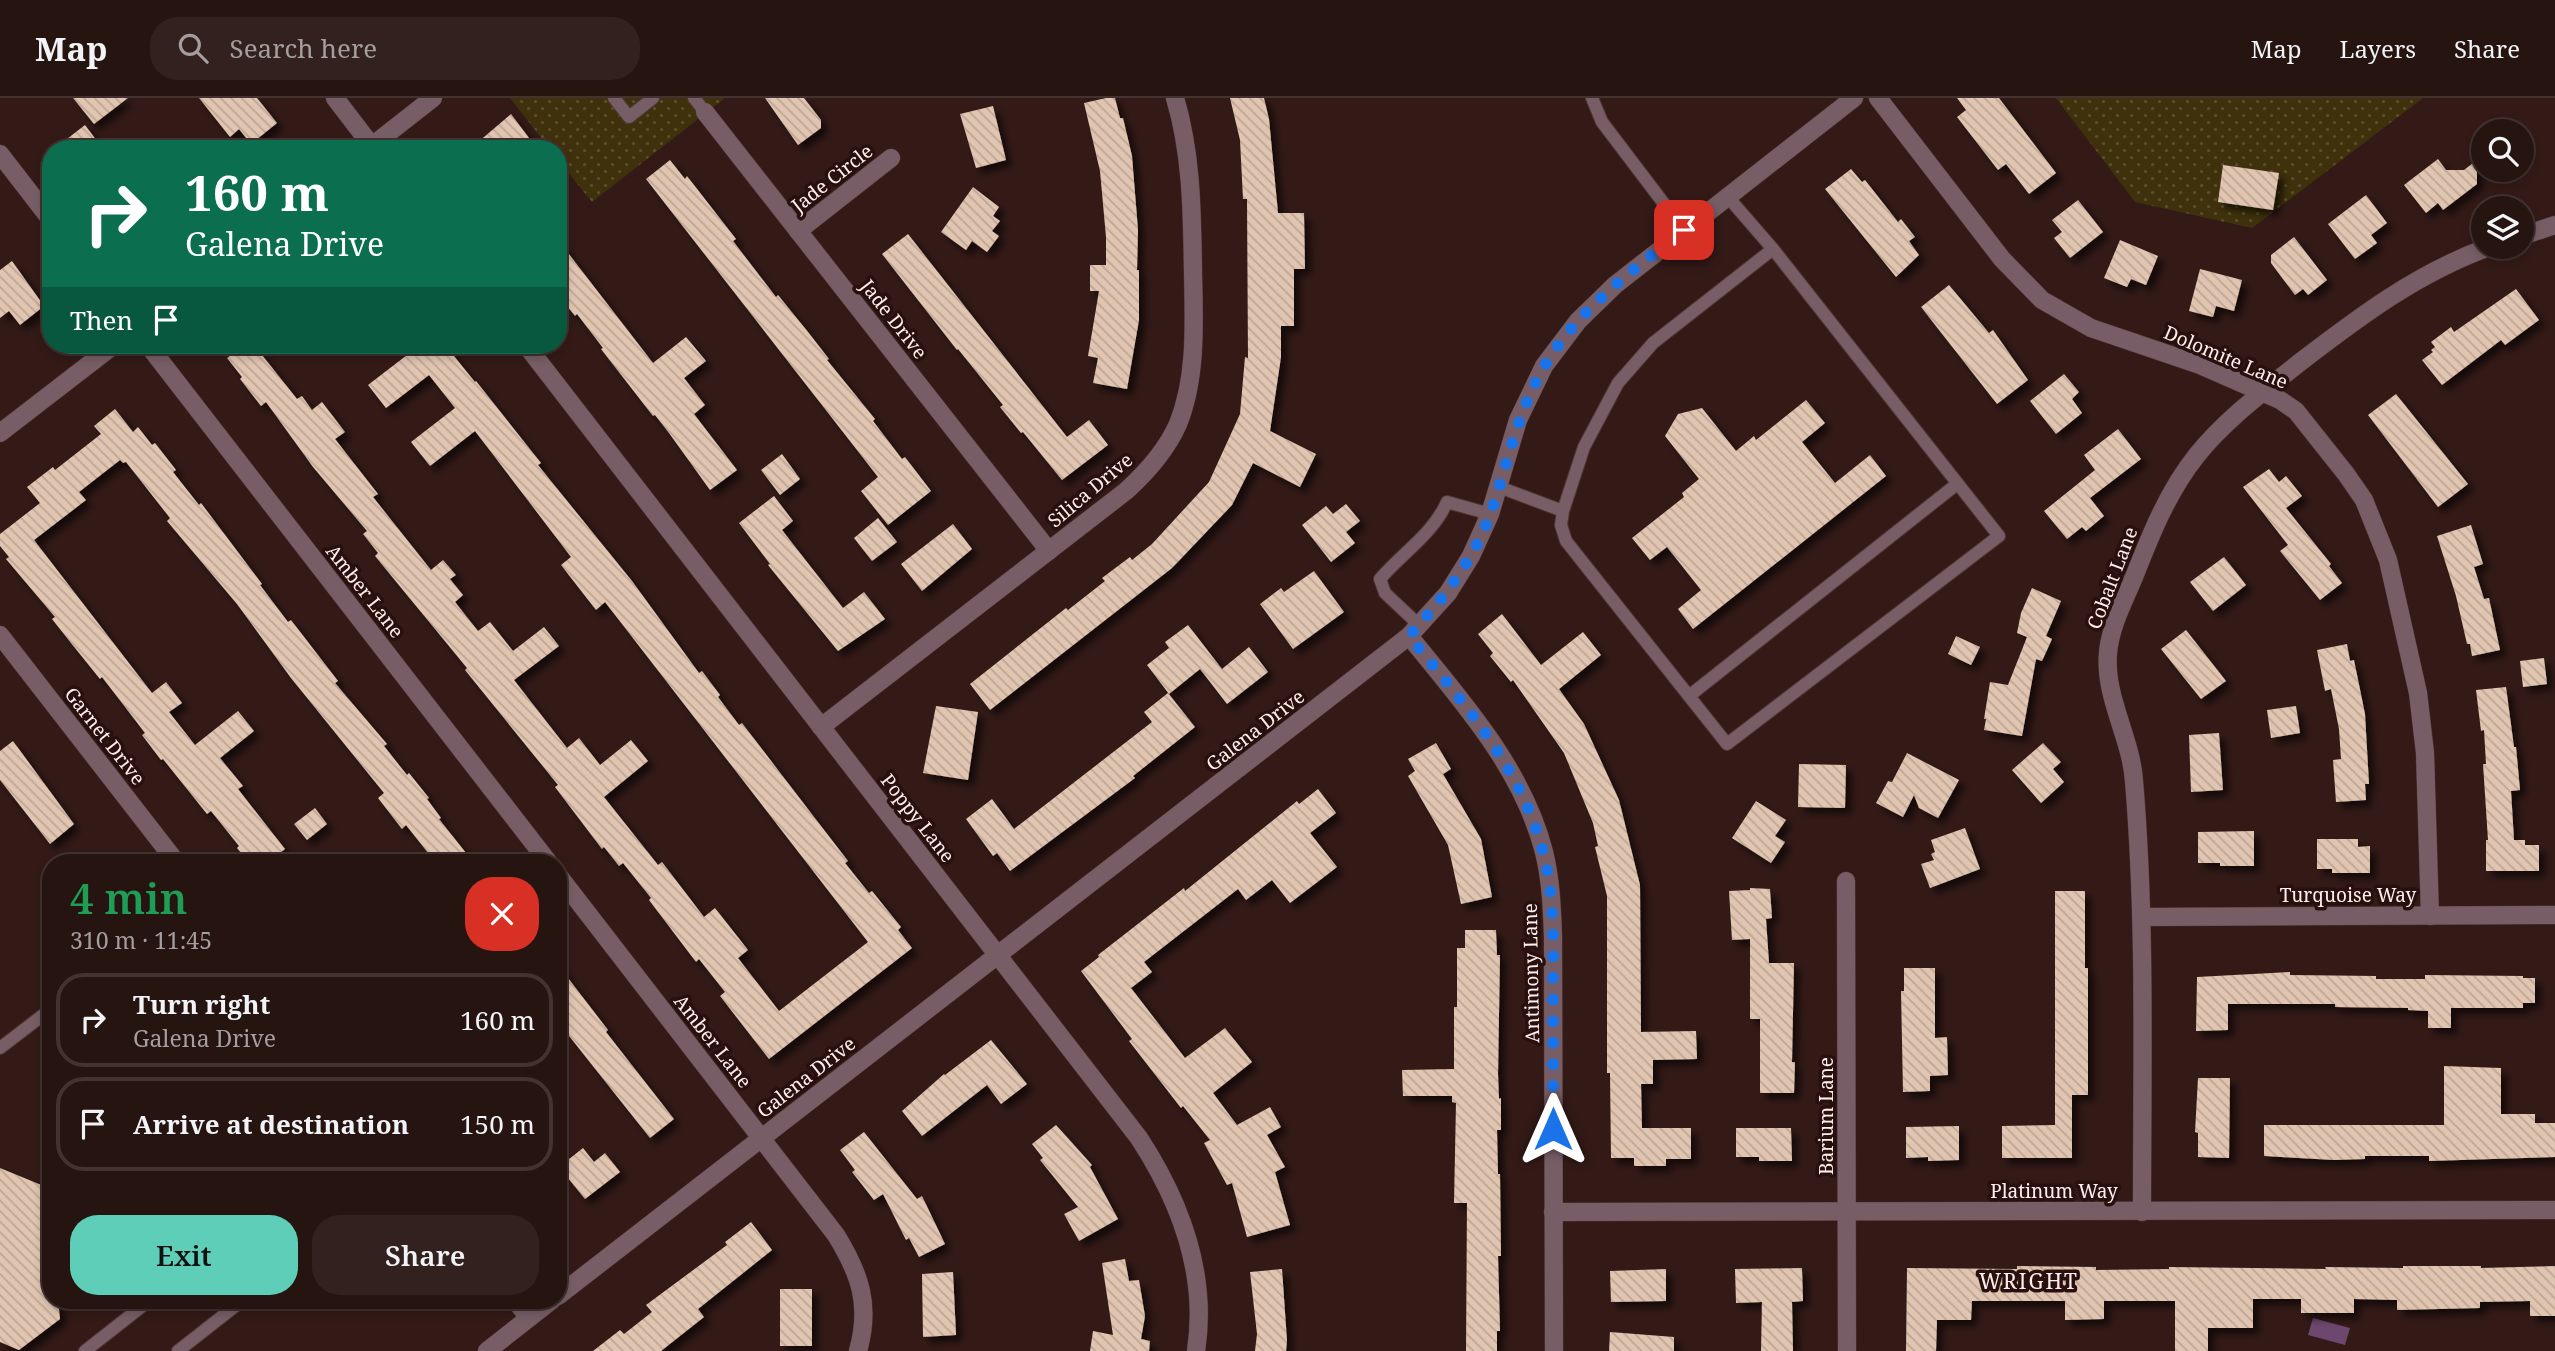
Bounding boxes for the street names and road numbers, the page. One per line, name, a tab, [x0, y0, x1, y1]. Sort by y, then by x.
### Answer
street label: Jade Circle	[785, 138, 878, 219]
street label: Jade Drive	[854, 273, 933, 364]
street label: Dolomite Lane	[2160, 319, 2292, 395]
street label: Silica Drive	[1042, 447, 1138, 533]
street label: Cobalt Lane	[2081, 523, 2143, 633]
street label: Amber Lane	[320, 539, 410, 643]
street label: Garnet Drive	[59, 682, 151, 790]
street label: Galena Drive	[1200, 683, 1310, 777]
street label: Poppy Lane	[875, 768, 961, 868]
street label: Turquoise Way	[2280, 882, 2417, 908]
street label: Antimony Lane	[1517, 903, 1545, 1043]
street label: Amber Lane	[668, 989, 758, 1093]
street label: Galena Drive	[751, 1030, 861, 1124]
street label: Barium Lane	[1813, 1057, 1839, 1175]
street label: Platinum Way	[1990, 1178, 2118, 1204]

